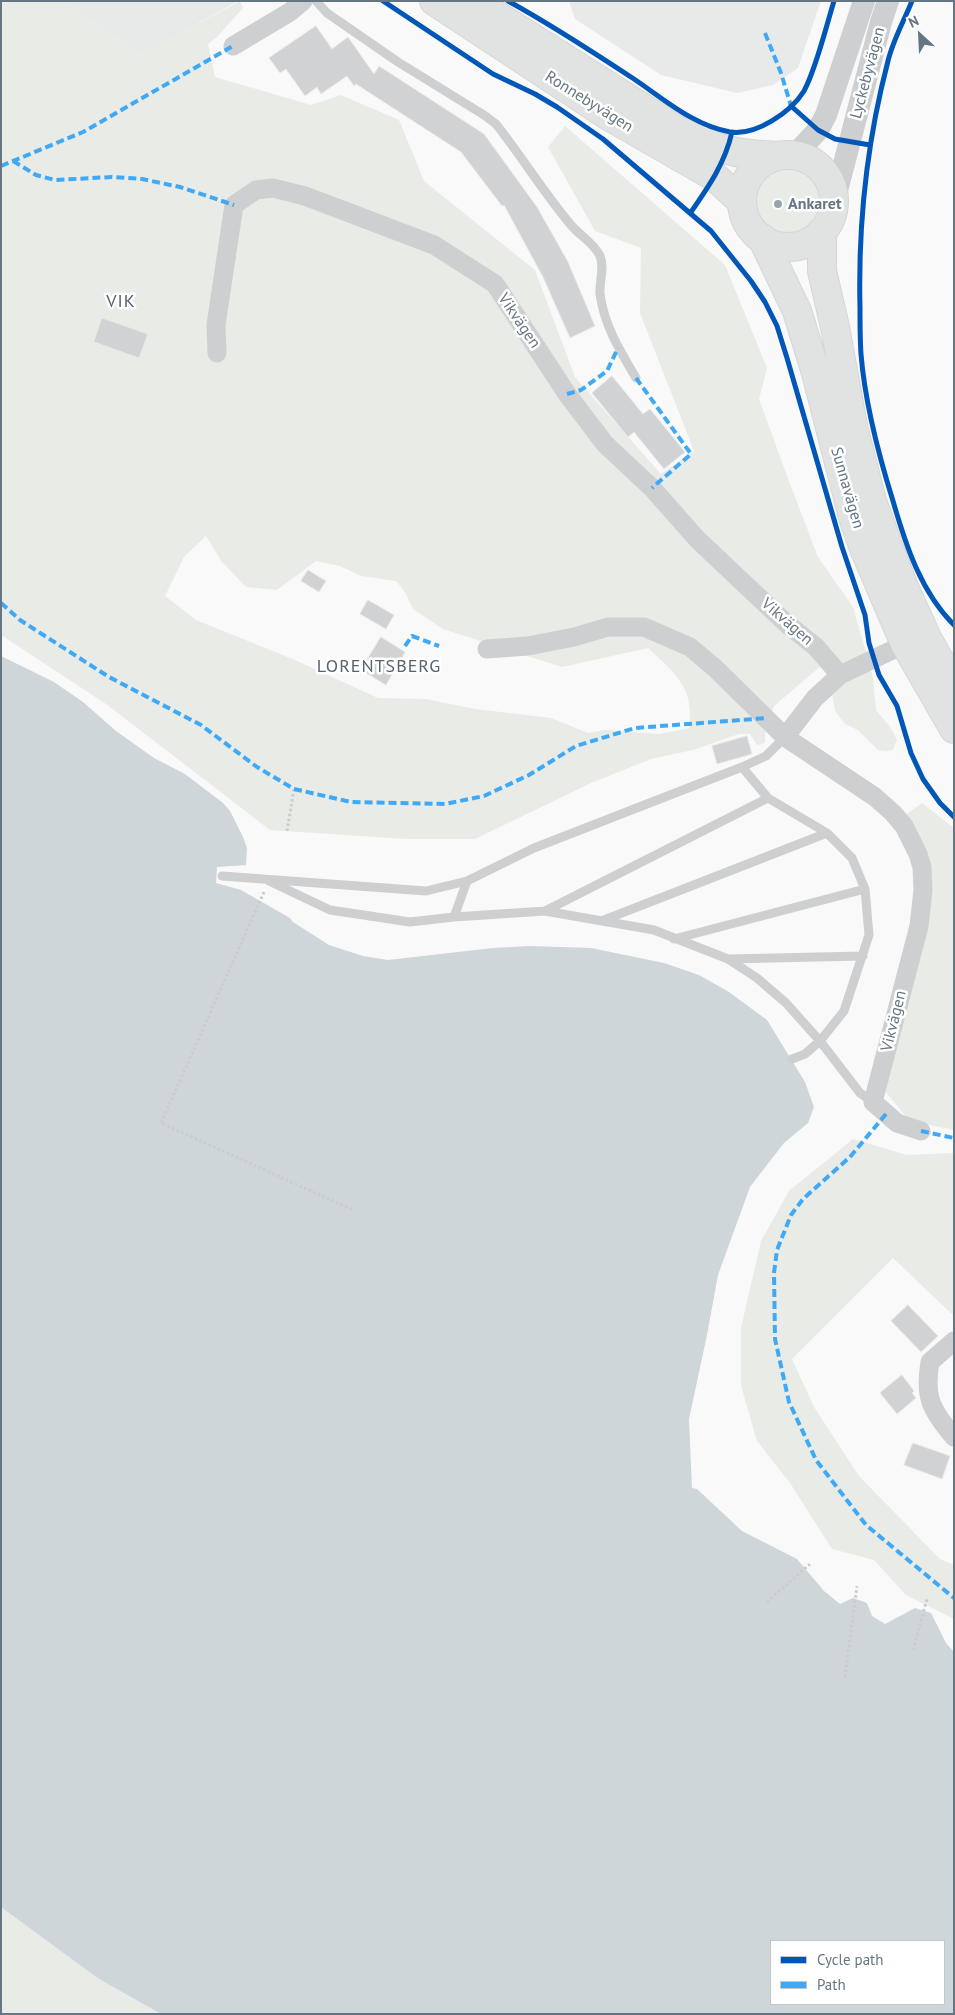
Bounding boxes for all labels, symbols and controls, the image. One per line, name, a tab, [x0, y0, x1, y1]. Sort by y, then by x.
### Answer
north arrow	[895, 10, 945, 60]
text: N	[906, 11, 922, 32]
street label: Lyckebyvägen	[847, 25, 889, 121]
street label: Ronnebyvägen	[541, 67, 637, 137]
place label: Ankaret	[788, 194, 842, 214]
marker: Ankaret	[772, 198, 784, 210]
street label: Vikvägen	[494, 290, 544, 352]
district label: VIK	[106, 291, 136, 313]
street label: Sunnavägen	[826, 445, 868, 531]
street label: Vikvägen	[757, 594, 817, 650]
district label: LORENTSBERG	[315, 656, 443, 678]
street label: Vikvägen	[877, 989, 911, 1053]
legend	[770, 1940, 945, 2005]
text: Cycle path	[817, 1950, 883, 1969]
text: Path	[817, 1975, 846, 1994]

